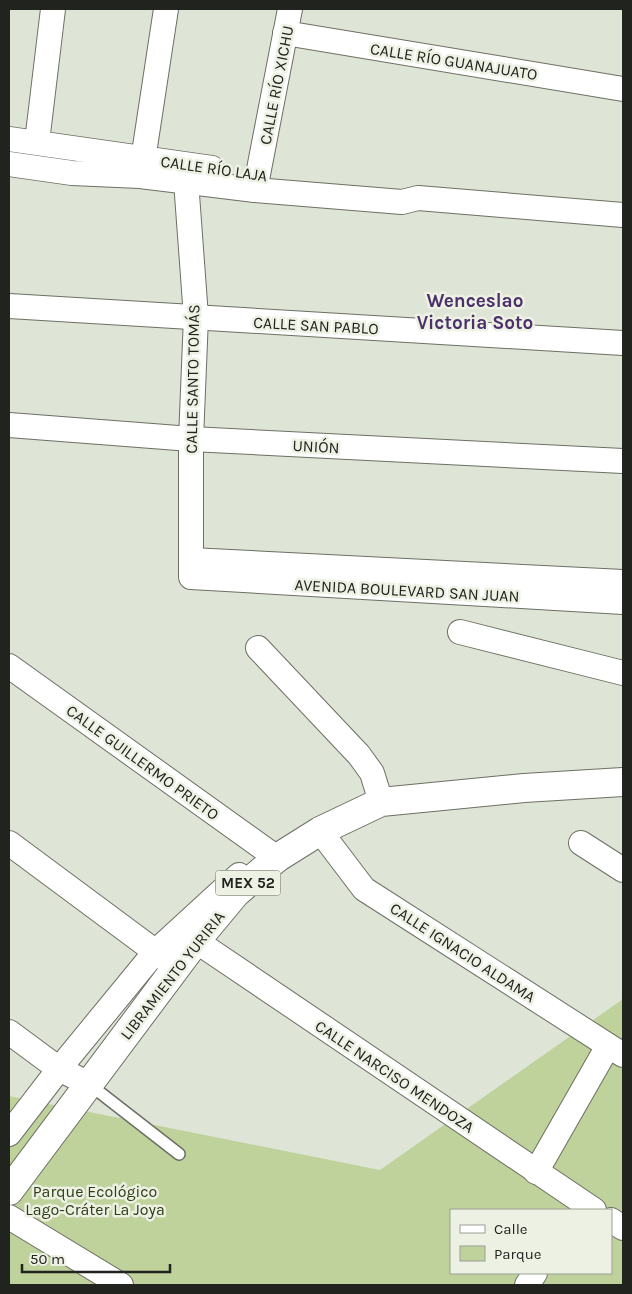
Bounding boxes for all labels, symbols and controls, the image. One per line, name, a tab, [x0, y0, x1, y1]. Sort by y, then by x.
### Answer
street label: CALLE RÍO XICHU	[256, 24, 297, 146]
street label: CALLE RÍO GUANAJUATO	[369, 39, 539, 84]
street label: CALLE RÍO LAJA	[159, 152, 268, 185]
district label: Wenceslao Victoria Soto	[417, 290, 533, 334]
street label: CALLE SANTO TOMÁS	[182, 304, 203, 454]
street label: CALLE SAN PABLO	[253, 313, 379, 338]
street label: UNIÓN	[292, 436, 340, 457]
street label: AVENIDA BOULEVARD SAN JUAN	[294, 575, 520, 606]
street label: CALLE GUILLERMO PRIETO	[63, 701, 223, 824]
road number: MEX 52	[216, 870, 280, 896]
street label: CALLE IGNACIO ALDAMA	[387, 898, 539, 1006]
street label: LIBRAMIENTO YURIRIA	[116, 907, 229, 1043]
street label: CALLE NARCISO MENDOZA	[312, 1016, 478, 1137]
park label: Parque Ecológico Lago-Cráter La Joya	[25, 1182, 165, 1219]
legend	[450, 1209, 612, 1274]
text: Calle	[494, 1220, 528, 1238]
scale bar	[22, 1242, 170, 1274]
text: Parque	[494, 1245, 542, 1263]
text: 50 m	[30, 1250, 65, 1268]

